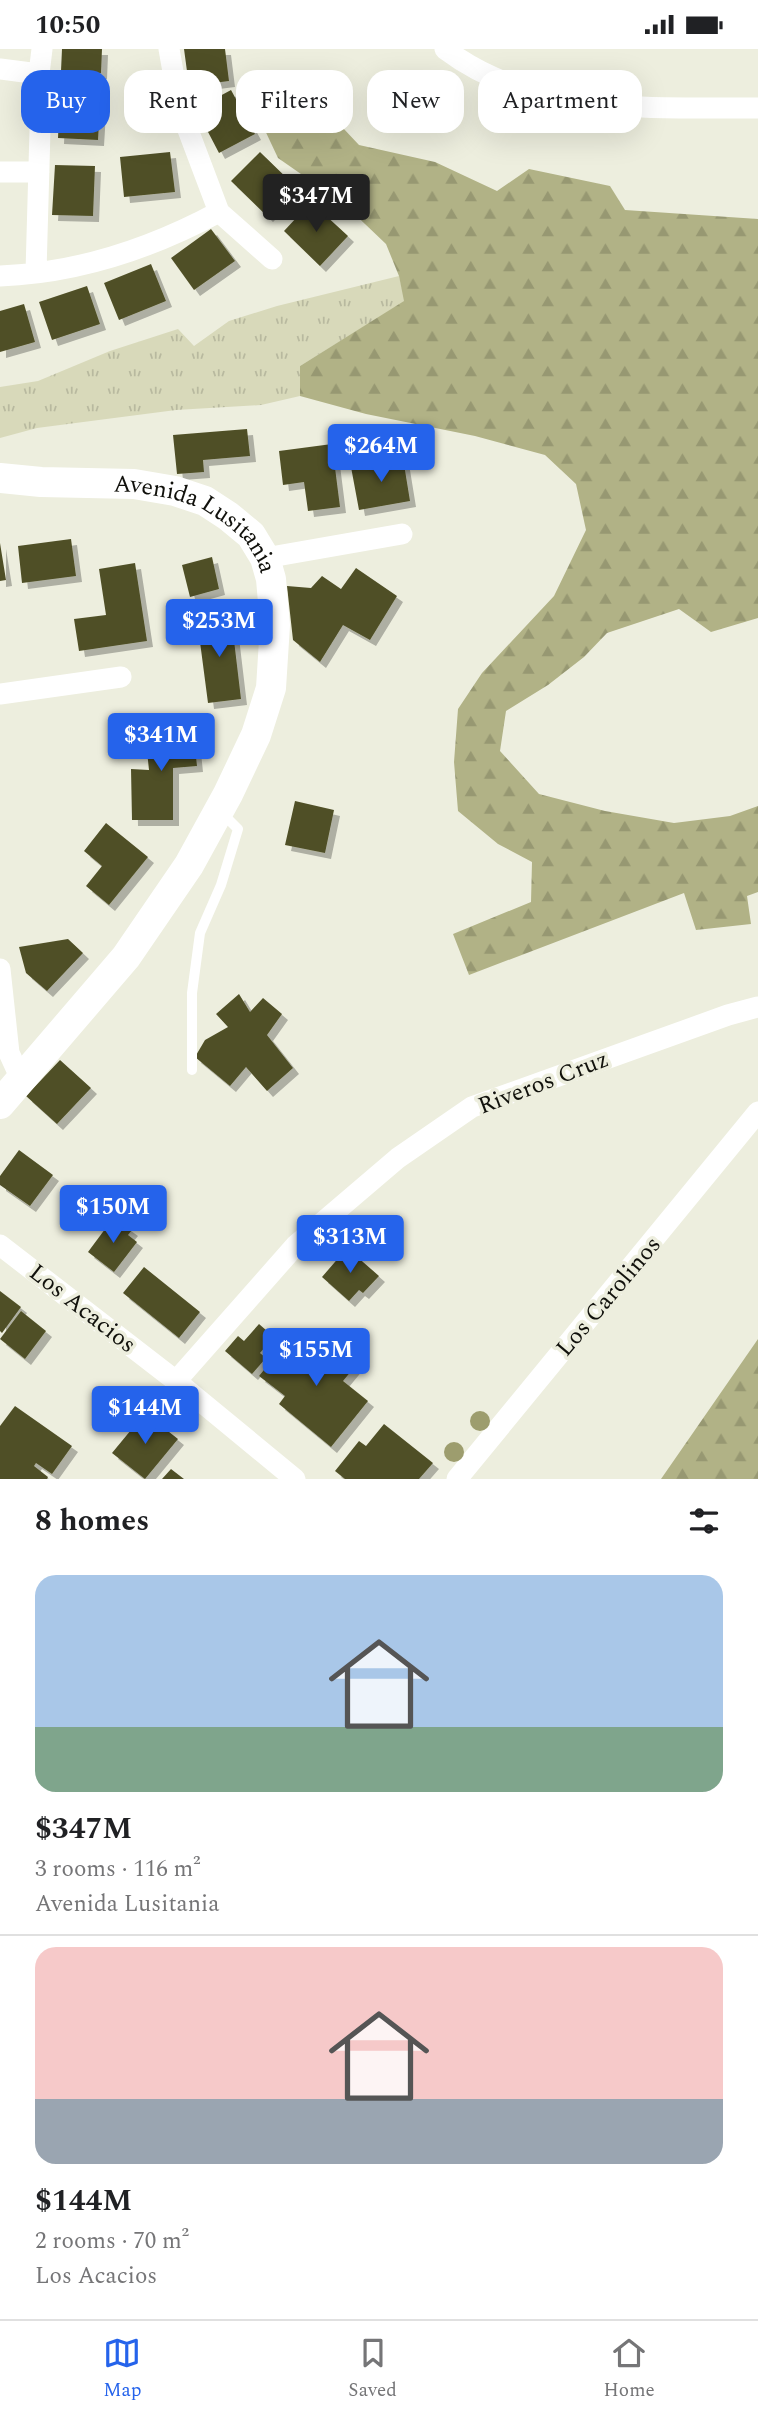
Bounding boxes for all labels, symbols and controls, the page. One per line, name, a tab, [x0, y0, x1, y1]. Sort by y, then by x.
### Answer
text: 10:50	[35, 5, 100, 45]
chip: Buy	[21, 70, 110, 133]
chip: Rent	[124, 70, 222, 133]
chip: Filters	[236, 70, 353, 133]
chip: New	[367, 70, 464, 133]
chip: Apartment	[478, 70, 642, 133]
pin: $347M	[267, 174, 365, 234]
text: $347M	[279, 179, 353, 214]
pin: $264M	[332, 425, 430, 484]
text: $264M	[344, 429, 418, 464]
street label: Avenida Lusitania	[113, 466, 285, 578]
pin: $253M	[170, 599, 268, 659]
text: $253M	[182, 604, 256, 639]
pin: $341M	[112, 713, 210, 773]
text: $341M	[124, 718, 198, 753]
street label: Riveros Cruz	[473, 1042, 614, 1124]
pin: $150M	[64, 1185, 162, 1245]
text: $150M	[76, 1190, 150, 1225]
pin: $313M	[301, 1215, 399, 1275]
text: $313M	[313, 1220, 387, 1255]
street label: Los Carolinos	[547, 1228, 670, 1365]
street label: Los Acacios	[21, 1255, 144, 1362]
pin: $155M	[267, 1329, 365, 1388]
text: $155M	[279, 1333, 353, 1368]
pin: $144M	[96, 1387, 194, 1446]
text: $144M	[108, 1391, 182, 1426]
text: 8 homes	[35, 1498, 149, 1544]
icon: filters	[685, 1502, 723, 1540]
icon: home	[316, 1621, 442, 1747]
text: $347M	[35, 1806, 132, 1852]
text: 3 rooms · 116 m²	[35, 1852, 201, 1887]
text: Avenida Lusitania	[35, 1887, 220, 1922]
icon: home	[316, 1993, 442, 2119]
text: $144M	[35, 2178, 132, 2224]
text: 2 rooms · 70 m²	[35, 2224, 189, 2259]
text: Los Acacios	[35, 2259, 157, 2294]
tab: Map	[103, 2334, 142, 2405]
tab: Saved	[348, 2334, 397, 2405]
tab: Home	[603, 2334, 655, 2405]

